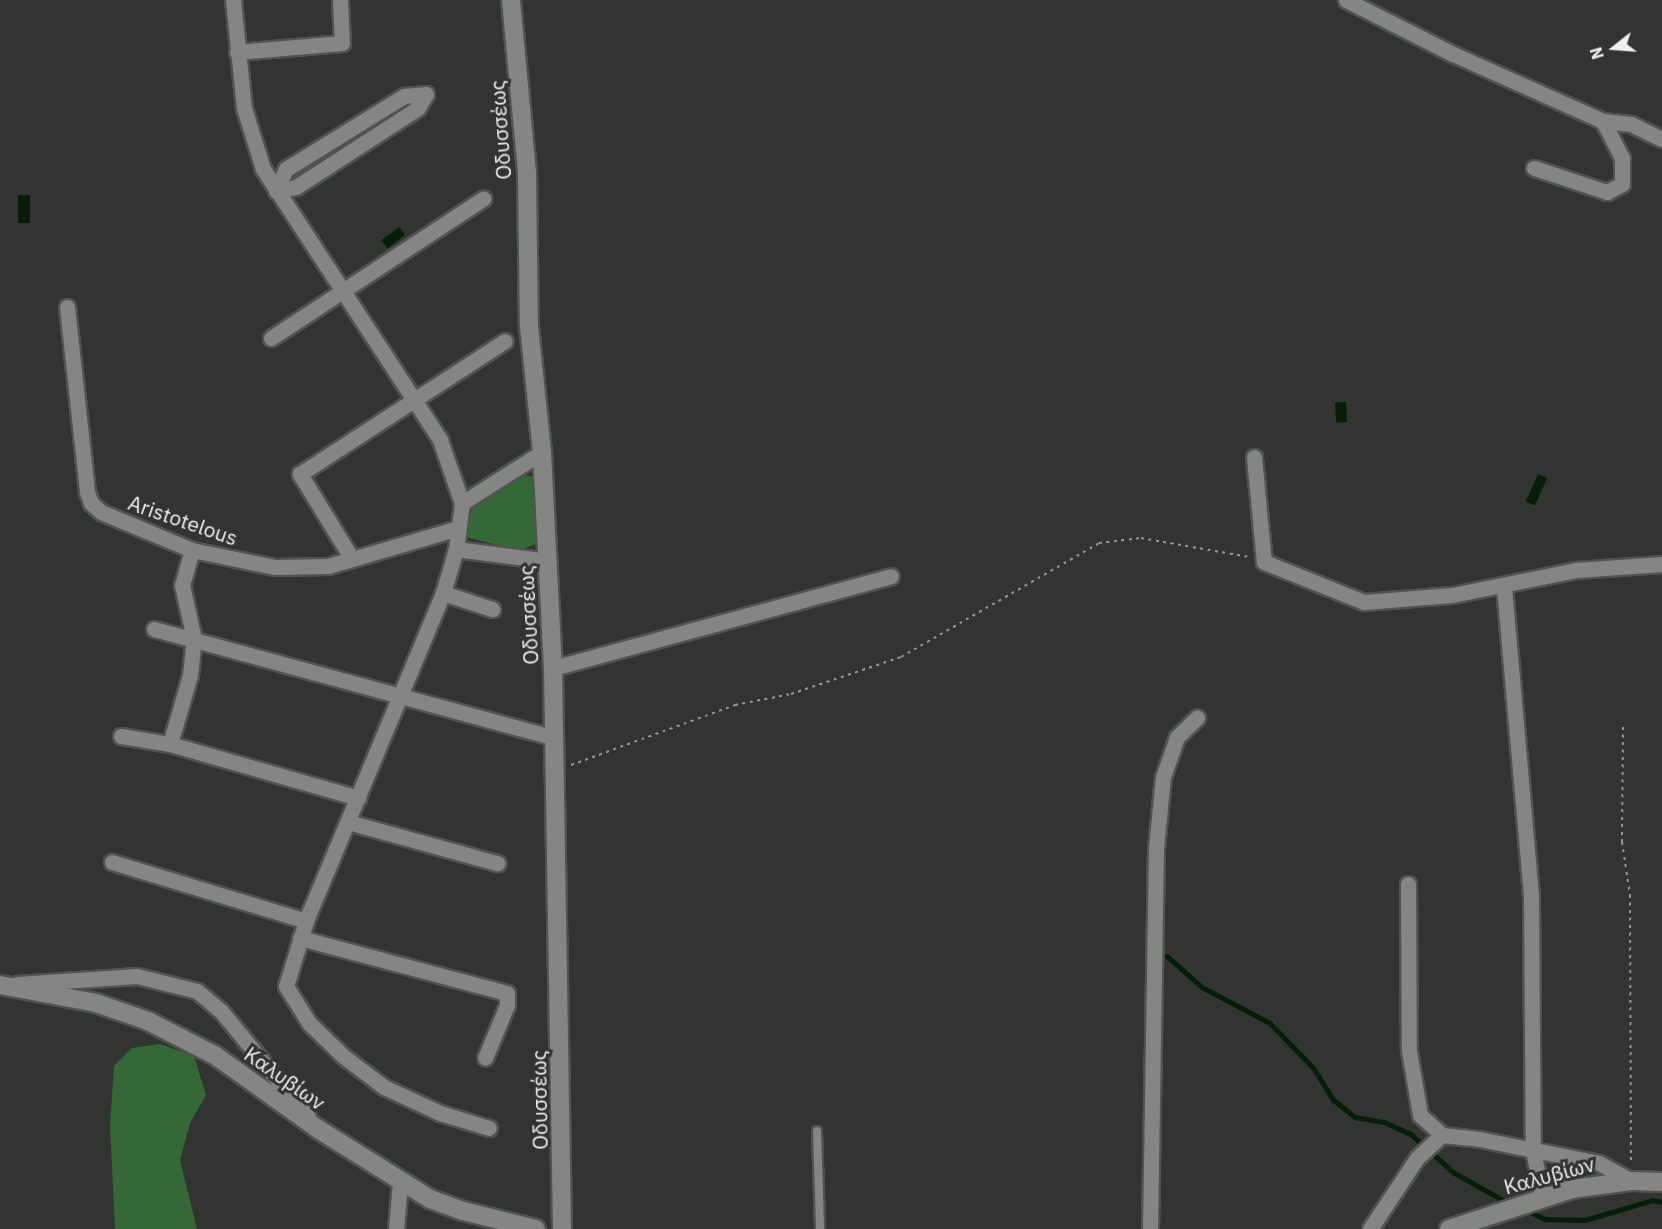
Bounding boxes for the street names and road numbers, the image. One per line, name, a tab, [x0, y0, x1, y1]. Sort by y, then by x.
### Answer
street label: Οδυσσέως	[484, 79, 516, 181]
street label: Aristotelous	[125, 490, 241, 550]
street label: Οδυσσέως	[513, 565, 543, 665]
street label: Καλυβίων	[240, 1041, 330, 1115]
street label: Οδυσσέως	[526, 1050, 552, 1150]
street label: Καλυβίων	[1501, 1151, 1597, 1199]

